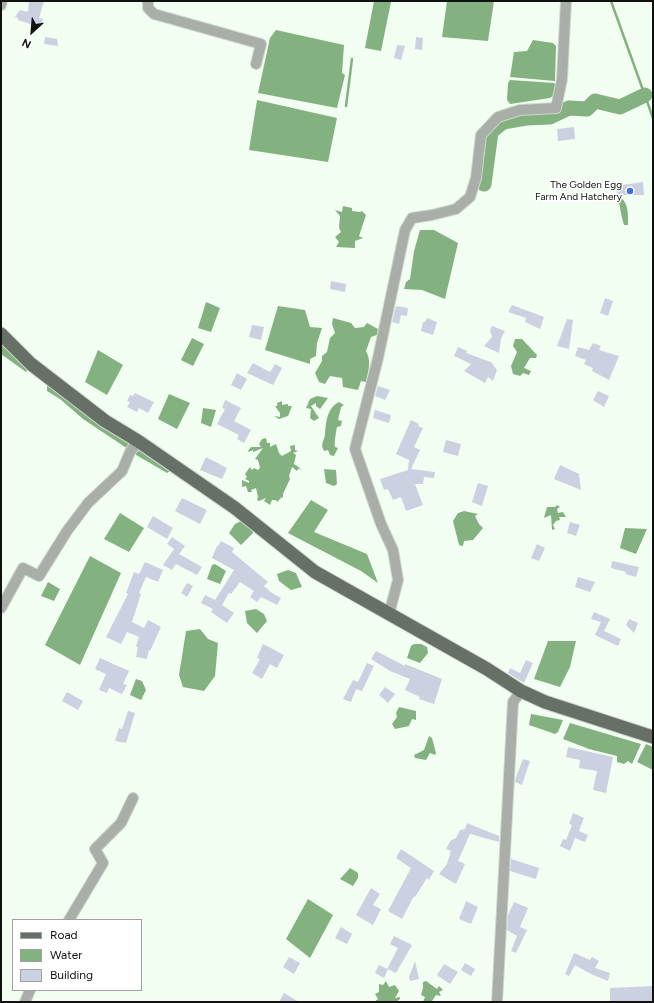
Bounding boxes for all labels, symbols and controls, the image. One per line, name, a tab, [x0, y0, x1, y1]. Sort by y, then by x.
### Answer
north arrow	[12, 12, 52, 52]
text: N	[20, 36, 33, 51]
place label: The Golden Egg Farm And Hatchery	[535, 179, 622, 202]
marker: The Golden Egg Farm And Hatchery	[625, 186, 635, 196]
legend	[12, 919, 142, 991]
text: Road	[50, 928, 78, 942]
text: Water	[50, 948, 82, 962]
text: Building	[50, 968, 93, 982]

